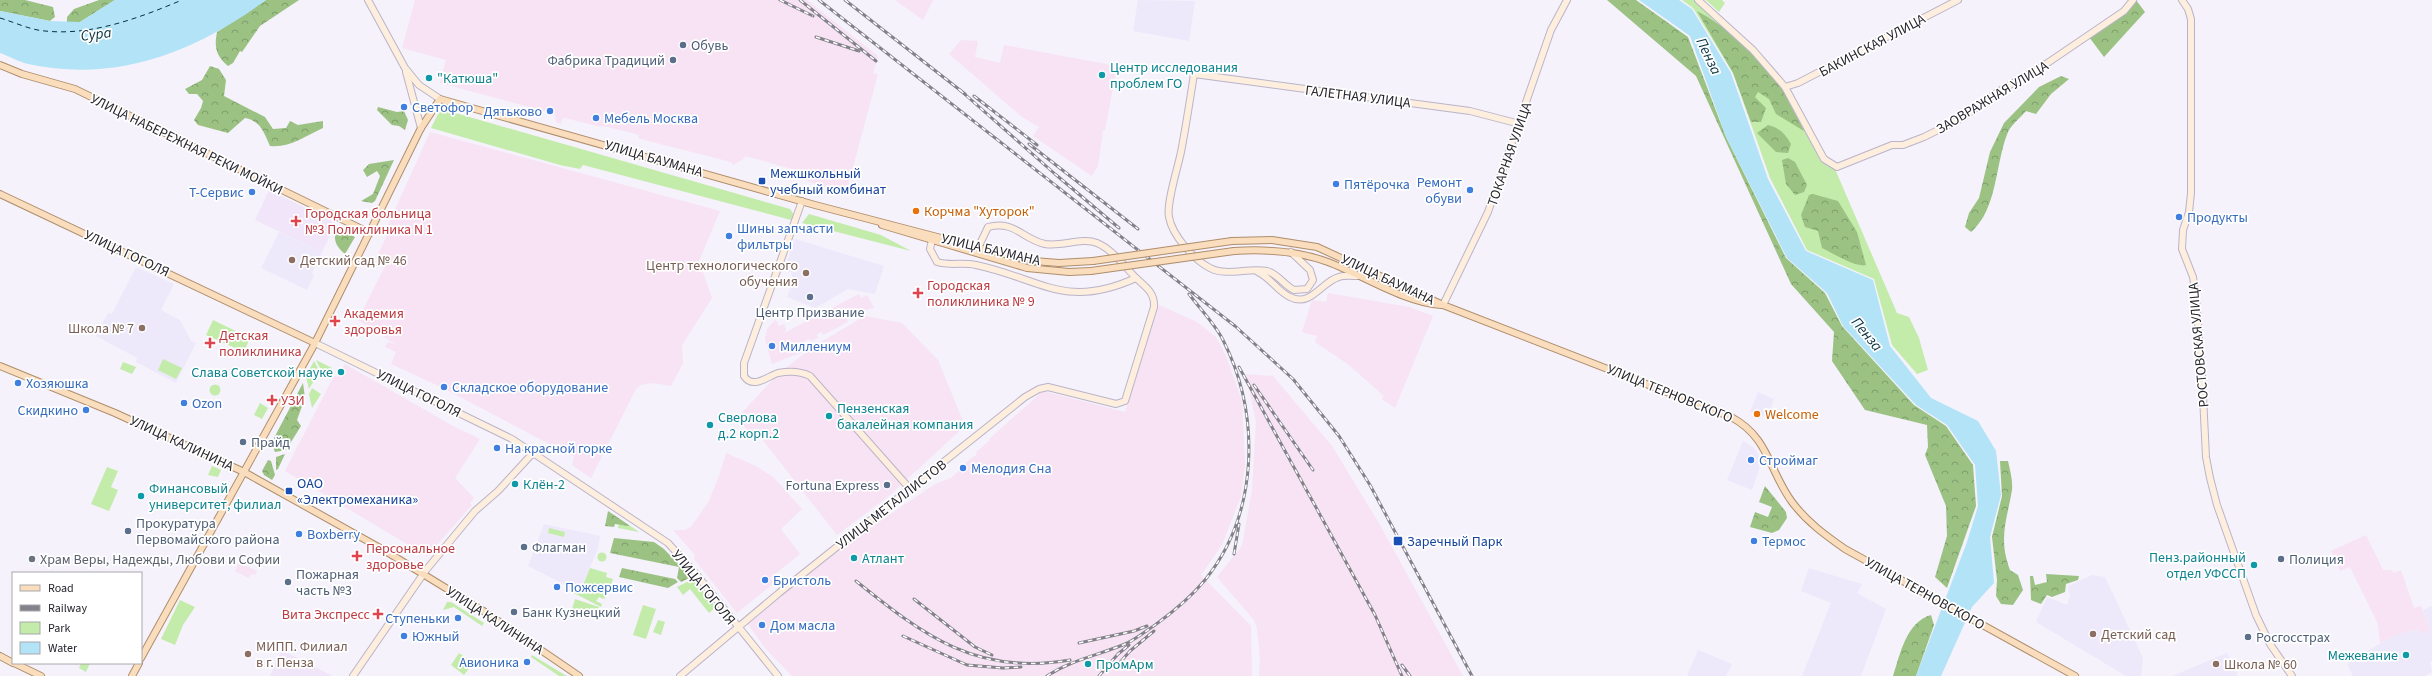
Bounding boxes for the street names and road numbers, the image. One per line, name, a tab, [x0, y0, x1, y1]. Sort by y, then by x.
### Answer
street label: БАКИНСКАЯ УЛИЦА	[1816, 9, 1929, 82]
street label: ЗАОВРАЖНАЯ УЛИЦА	[1933, 56, 2053, 139]
street label: ГАЛЕТНАЯ УЛИЦА	[1304, 81, 1412, 113]
street label: УЛИЦА НАБЕРЕЖНАЯ РЕКИ МОЙКИ	[87, 89, 286, 200]
street label: ТОКАРНАЯ УЛИЦА	[1483, 99, 1537, 209]
street label: УЛИЦА БАУМАНА	[602, 135, 705, 183]
street label: УЛИЦА ГОГОЛЯ	[81, 225, 172, 282]
street label: УЛИЦА БАУМАНА	[939, 229, 1043, 271]
street label: УЛИЦА БАУМАНА	[1337, 249, 1438, 311]
street label: РОСТОВСКАЯ УЛИЦА	[2184, 281, 2214, 408]
street label: УЛИЦА ТЕРНОВСКОГО	[1604, 360, 1736, 428]
street label: УЛИЦА ГОГОЛЯ	[373, 365, 464, 423]
street label: УЛИЦА КАЛИНИНА	[126, 411, 237, 477]
street label: УЛИЦА МЕТАЛЛИСТОВ	[832, 455, 951, 554]
street label: УЛИЦА ГОГОЛЯ	[667, 546, 740, 630]
street label: УЛИЦА ТЕРНОВСКОГО	[1861, 553, 1988, 635]
street label: УЛИЦА КАЛИНИНА	[442, 582, 547, 660]

